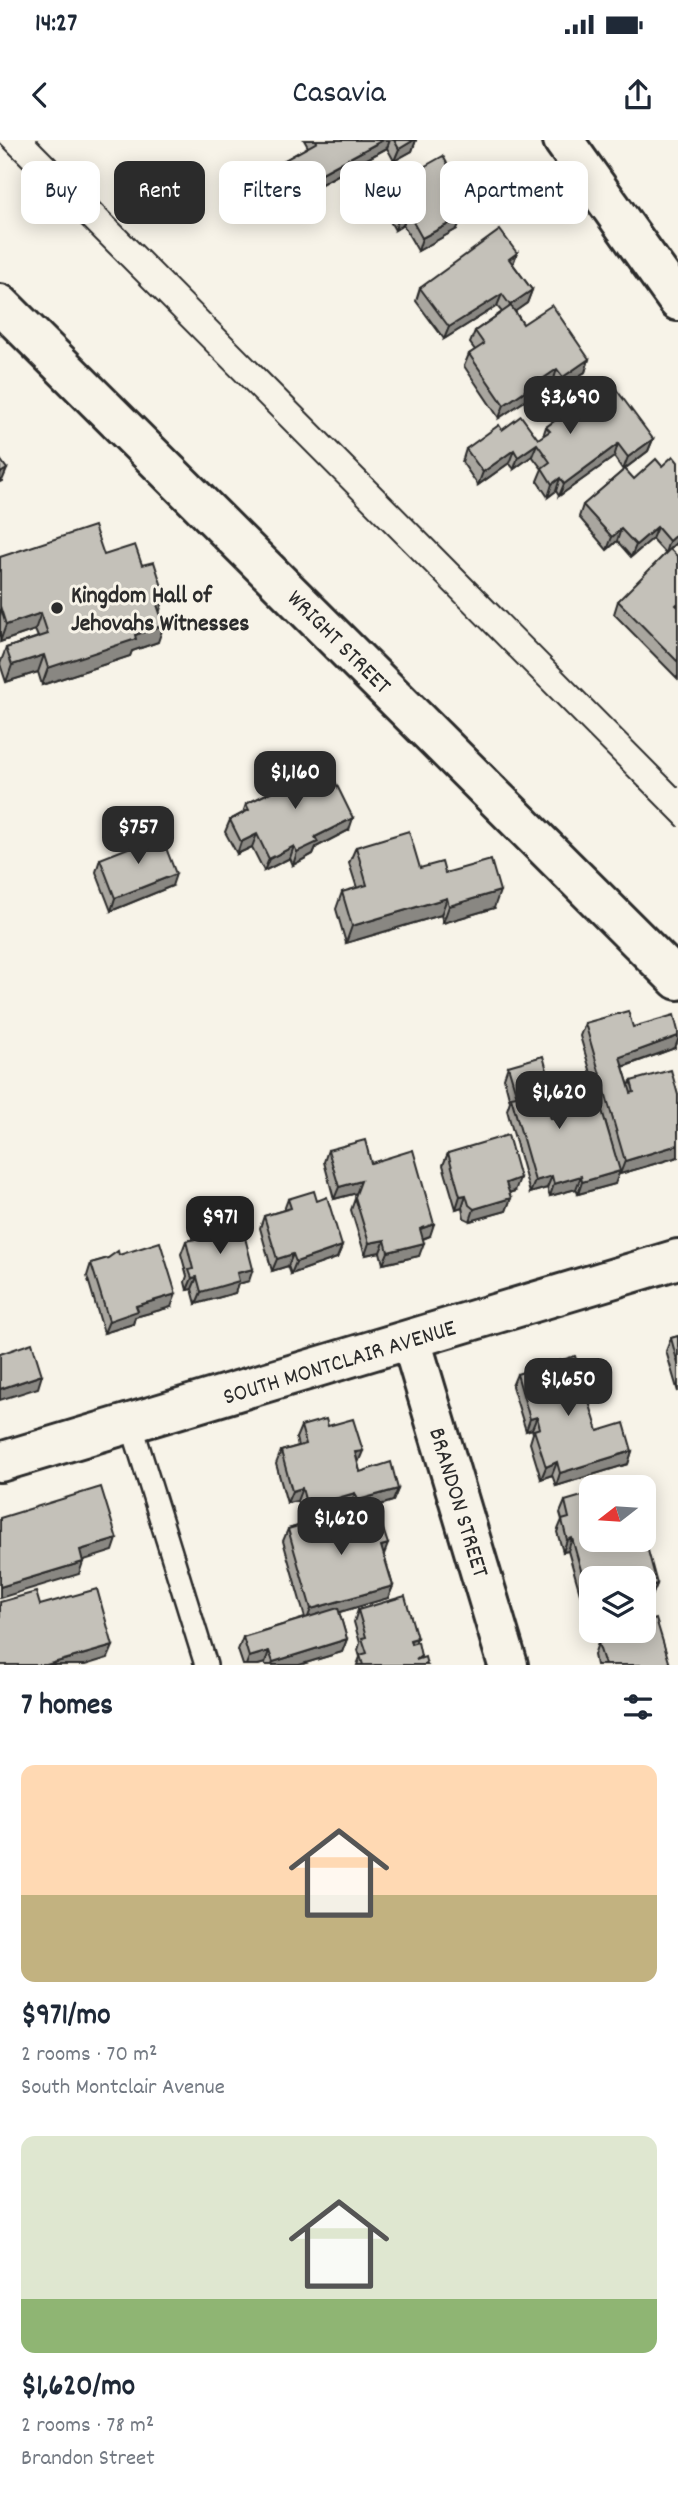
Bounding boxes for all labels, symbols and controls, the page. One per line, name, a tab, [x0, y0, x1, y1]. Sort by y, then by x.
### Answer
text: 14:27	[35, 6, 77, 43]
text: Casavia	[292, 72, 386, 118]
icon: back	[21, 76, 59, 114]
icon: share	[619, 76, 657, 114]
chip: Buy	[21, 161, 100, 224]
chip: Rent	[114, 161, 205, 224]
chip: Filters	[219, 161, 326, 224]
chip: New	[340, 161, 426, 224]
chip: Apartment	[440, 161, 588, 224]
pin: $3,690	[513, 376, 627, 436]
text: $3,690	[540, 382, 600, 415]
place label: Kingdom Hall of Jehovahs Witnesses	[71, 580, 249, 642]
street label: WRIGHT STREET	[278, 583, 398, 703]
marker: Kingdom Hall of Jehovahs Witnesses	[49, 600, 65, 616]
pin: $1,160	[238, 752, 352, 811]
text: $1,160	[270, 757, 320, 790]
pin: $757	[97, 806, 179, 866]
text: $757	[118, 812, 158, 845]
pin: $1,620	[502, 1072, 616, 1131]
text: $1,620	[532, 1077, 586, 1110]
pin: $971	[179, 1196, 261, 1256]
text: $971	[202, 1202, 238, 1235]
street label: SOUTH MONTCLAIR AVENUE	[219, 1312, 461, 1415]
pin: $1,650	[511, 1358, 625, 1418]
text: $1,650	[540, 1364, 596, 1397]
street label: BRANDON STREET	[418, 1424, 496, 1582]
north arrow	[579, 1475, 656, 1552]
map controls	[579, 1475, 656, 1643]
pin: $1,620	[284, 1498, 398, 1557]
text: $1,620	[314, 1503, 368, 1536]
button: layers	[579, 1566, 656, 1643]
text: 7 homes	[21, 1686, 113, 1729]
icon: filters	[619, 1688, 657, 1726]
icon: home	[276, 1810, 402, 1936]
text: $971/mo	[21, 1996, 111, 2039]
text: 2 rooms · 70 m²	[21, 2039, 157, 2072]
text: South Montclair Avenue	[21, 2072, 225, 2105]
icon: home	[276, 2181, 402, 2307]
text: $1,620/mo	[21, 2367, 135, 2410]
text: 2 rooms · 78 m²	[21, 2410, 154, 2443]
text: Brandon Street	[21, 2443, 155, 2476]

